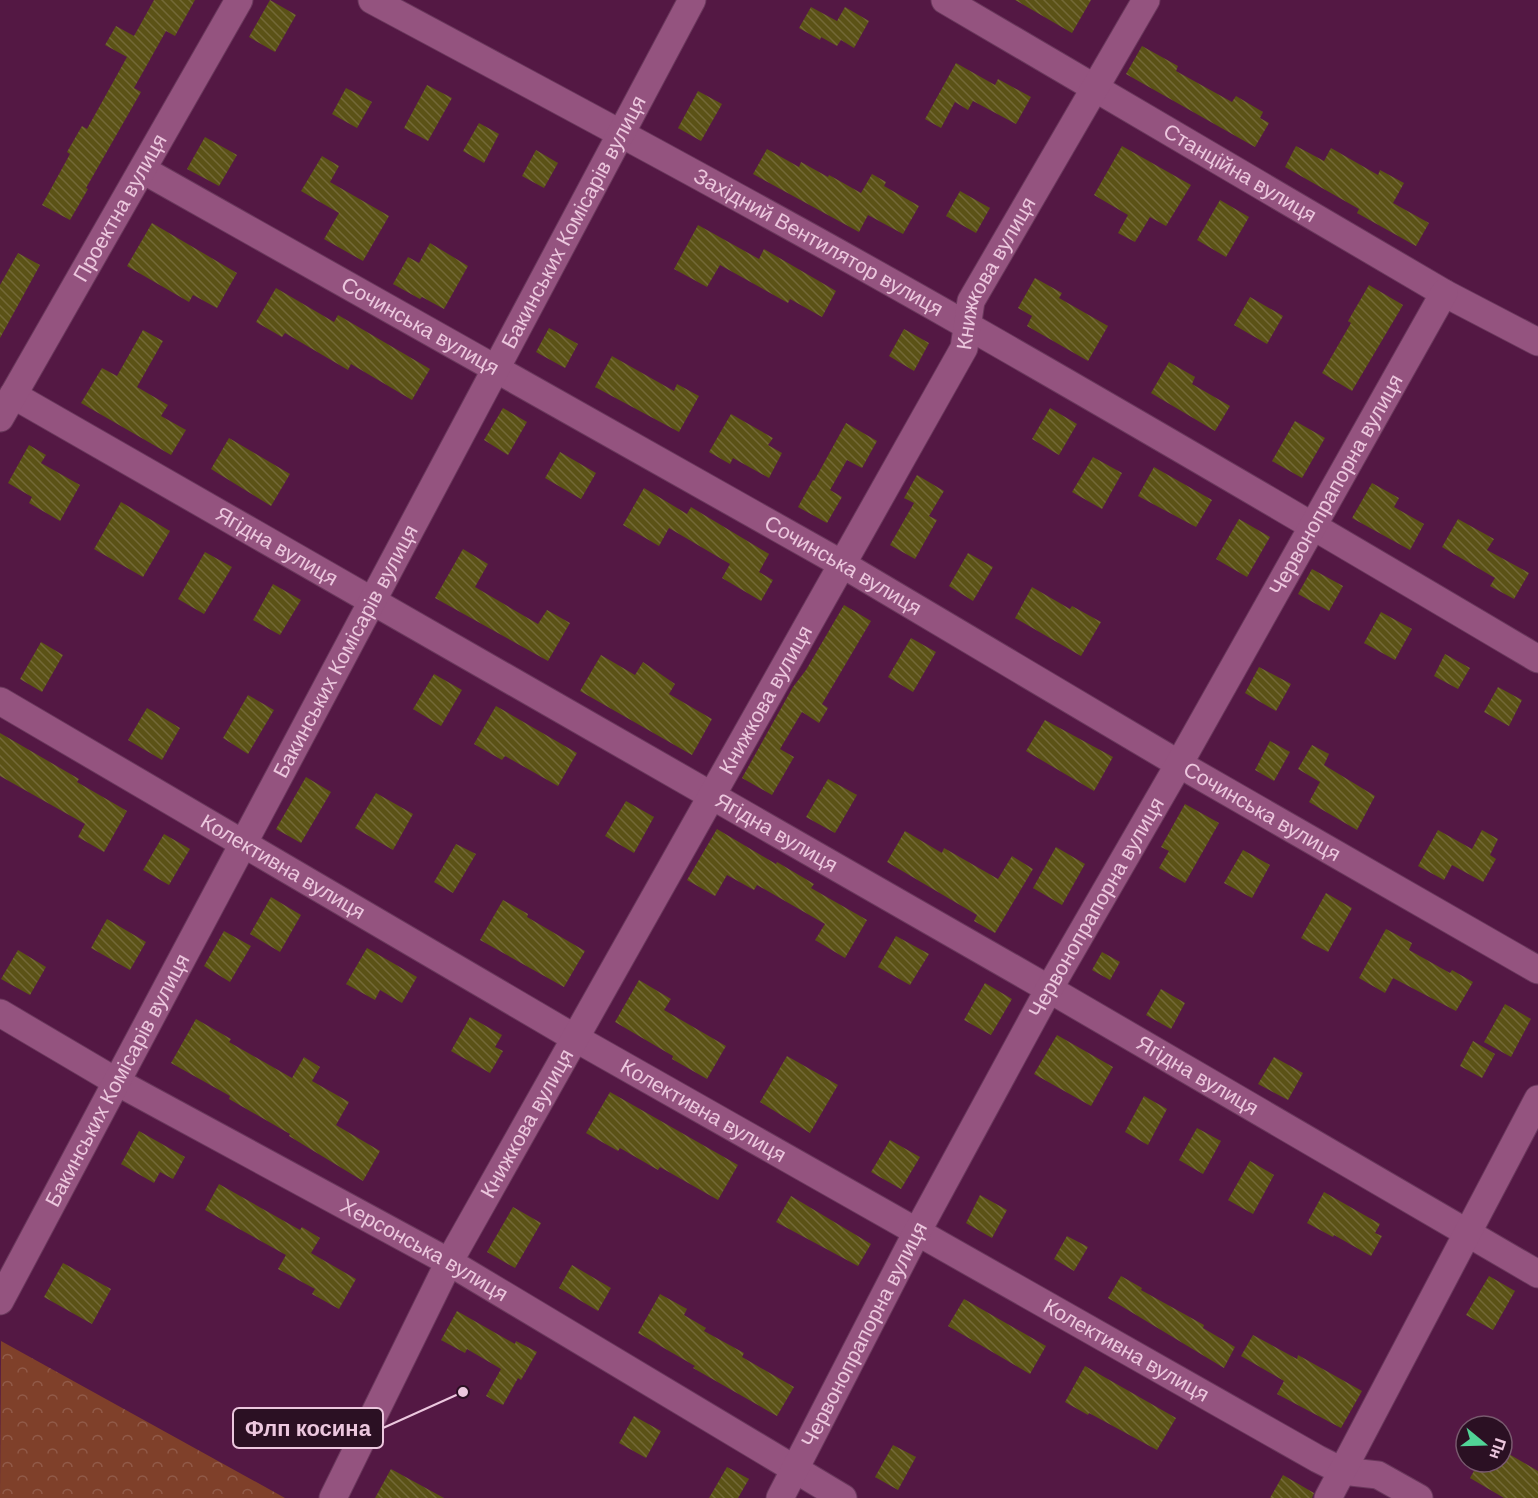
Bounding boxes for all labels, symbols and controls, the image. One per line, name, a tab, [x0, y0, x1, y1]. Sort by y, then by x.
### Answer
street label: Бакинських Комісарів вулиця	[495, 91, 653, 354]
street label: Станційна вулиця	[1158, 117, 1322, 229]
street label: Проектна вулиця	[67, 129, 174, 287]
street label: Західний Вентилятор вулиця	[689, 162, 948, 323]
street label: Книжкова вулиця	[950, 192, 1042, 352]
street label: Сочинська вулиця	[336, 270, 504, 382]
street label: Червонопрапорна вулиця	[1263, 369, 1410, 600]
street label: Ягідна вулиця	[210, 500, 343, 592]
street label: Сочинська вулиця	[759, 509, 927, 622]
street label: Бакинських Комісарів вулиця	[267, 520, 424, 783]
street label: Книжкова вулиця	[712, 620, 819, 780]
street label: Сочинська вулиця	[1178, 755, 1346, 868]
street label: Ягідна вулиця	[710, 787, 843, 879]
street label: Червонопрапорна вулиця	[1022, 792, 1171, 1023]
street label: Колективна вулиця	[195, 808, 370, 926]
street label: Бакинських Комісарів вулиця	[39, 949, 196, 1212]
street label: Ягідна вулиця	[1131, 1029, 1264, 1122]
street label: Книжкова вулиця	[474, 1044, 580, 1203]
street label: Колективна вулиця	[615, 1053, 791, 1169]
street label: Херсонська вулиця	[336, 1192, 513, 1308]
street label: Червонопрапорна вулиця	[795, 1217, 934, 1452]
street label: Колективна вулиця	[1038, 1292, 1214, 1408]
callout: Флп косина	[233, 1408, 383, 1448]
text: Флп косина	[245, 1414, 372, 1443]
north arrow	[1454, 1414, 1514, 1474]
text: Пн	[1484, 1435, 1511, 1462]

